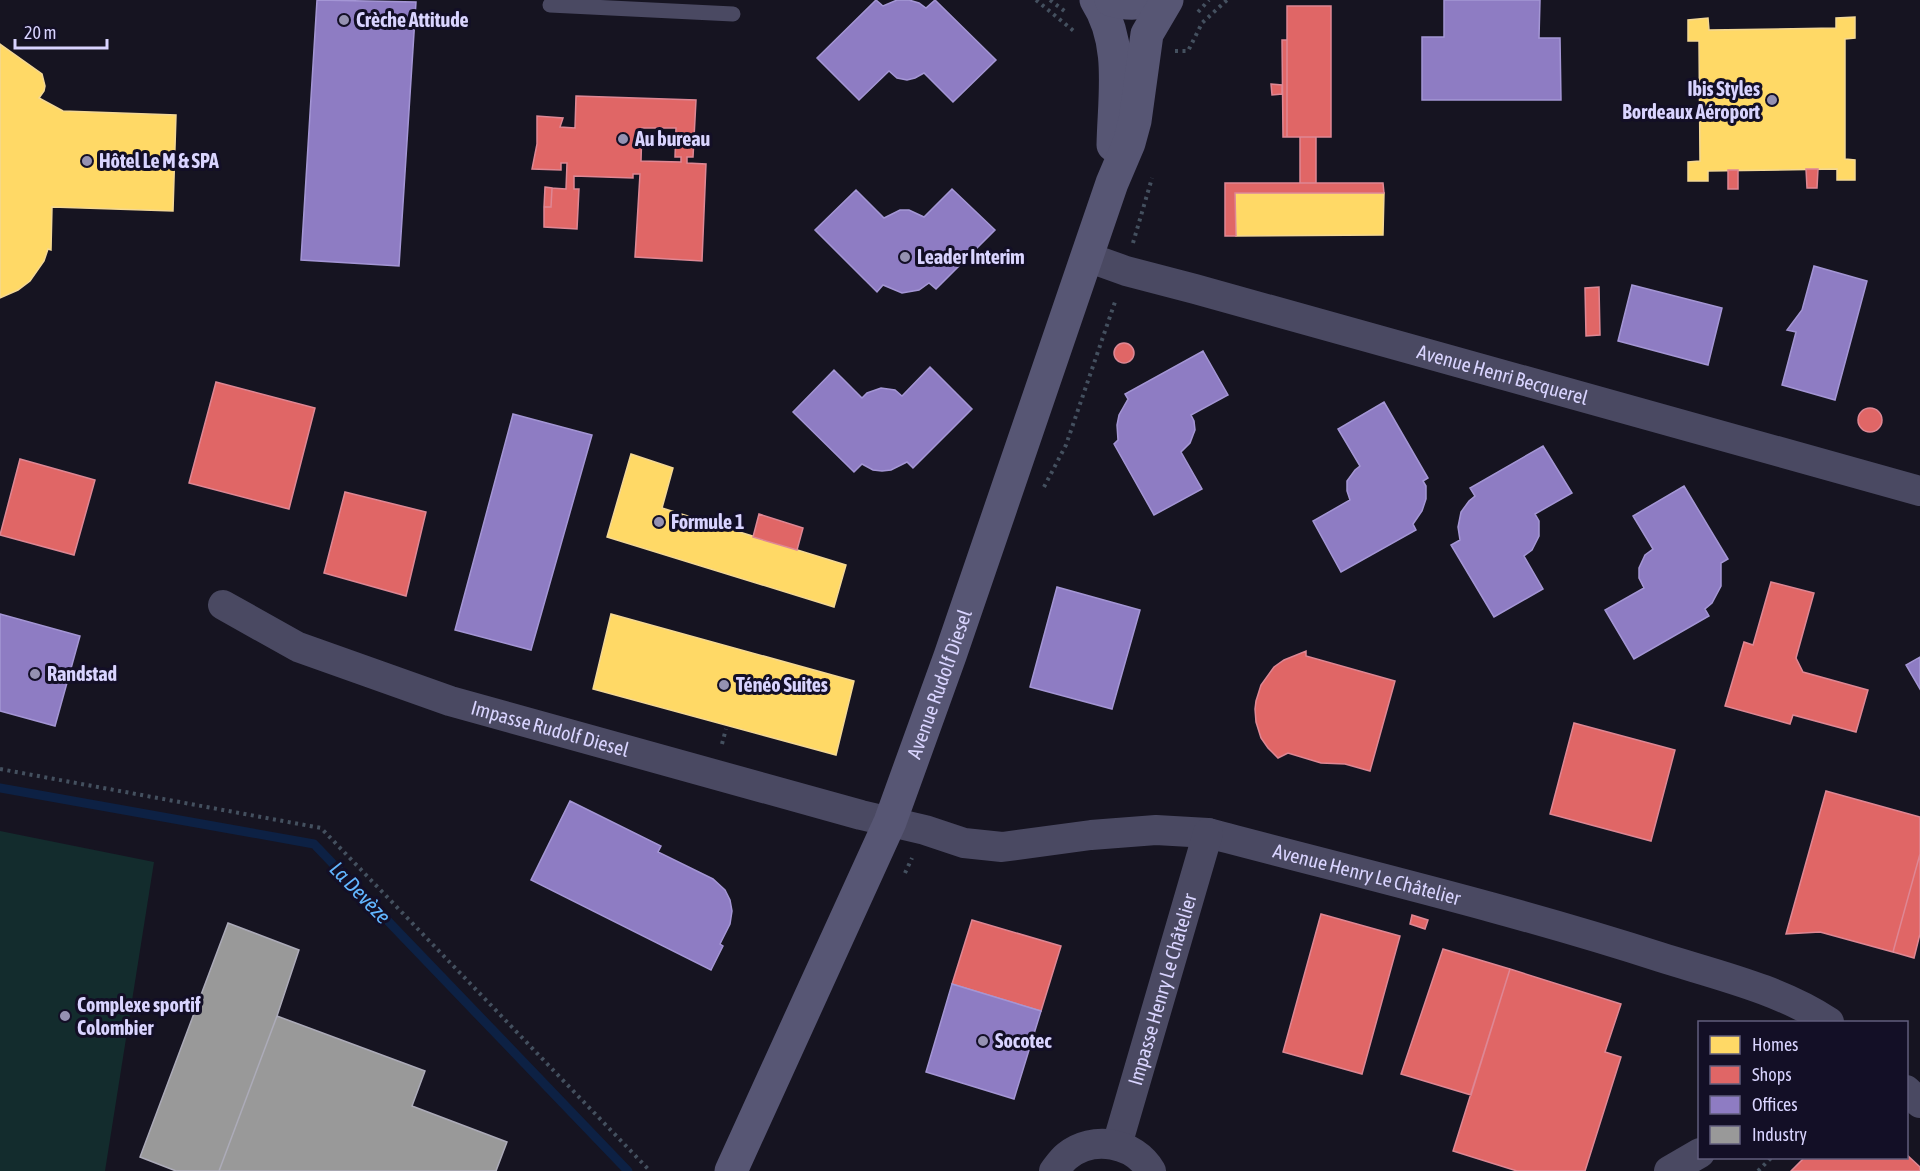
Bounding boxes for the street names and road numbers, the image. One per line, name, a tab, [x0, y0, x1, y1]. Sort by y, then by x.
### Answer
street label: Avenue Henri Becquerel	[1415, 339, 1591, 409]
street label: Avenue Rudolf Diesel	[902, 606, 976, 762]
street label: Impasse Rudolf Diesel	[469, 695, 632, 761]
street label: Avenue Henry Le Châtelier	[1271, 839, 1464, 910]
street label: Impasse Henry Le Châtelier	[1123, 890, 1201, 1088]

